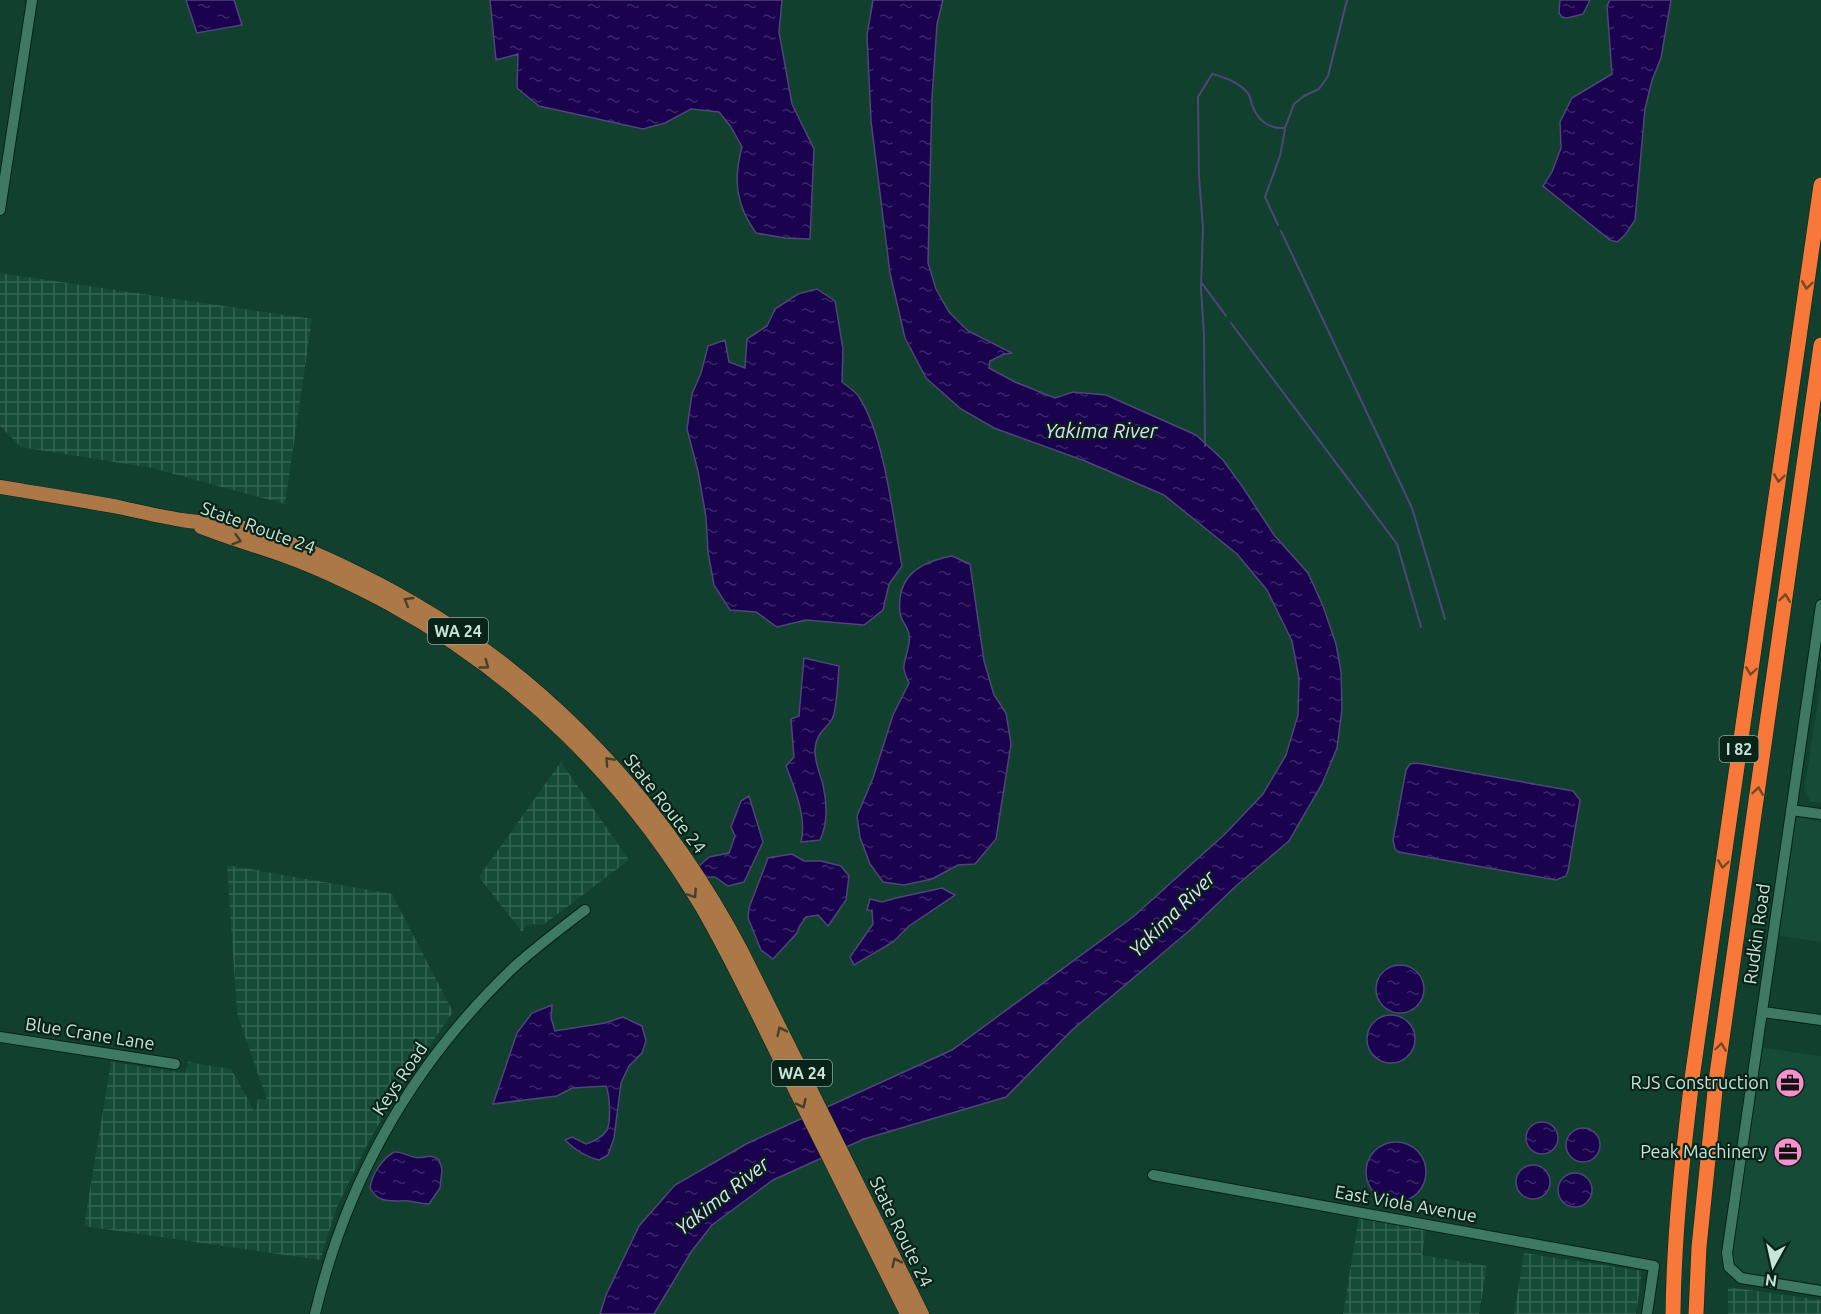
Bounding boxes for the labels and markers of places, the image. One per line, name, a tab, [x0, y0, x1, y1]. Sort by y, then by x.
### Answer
office icon: RJS Construction	[1774, 1067, 1806, 1099]
place label: RJS Construction	[1631, 1072, 1769, 1092]
office icon: Peak Machinery	[1772, 1136, 1804, 1168]
place label: Peak Machinery	[1640, 1141, 1767, 1161]

